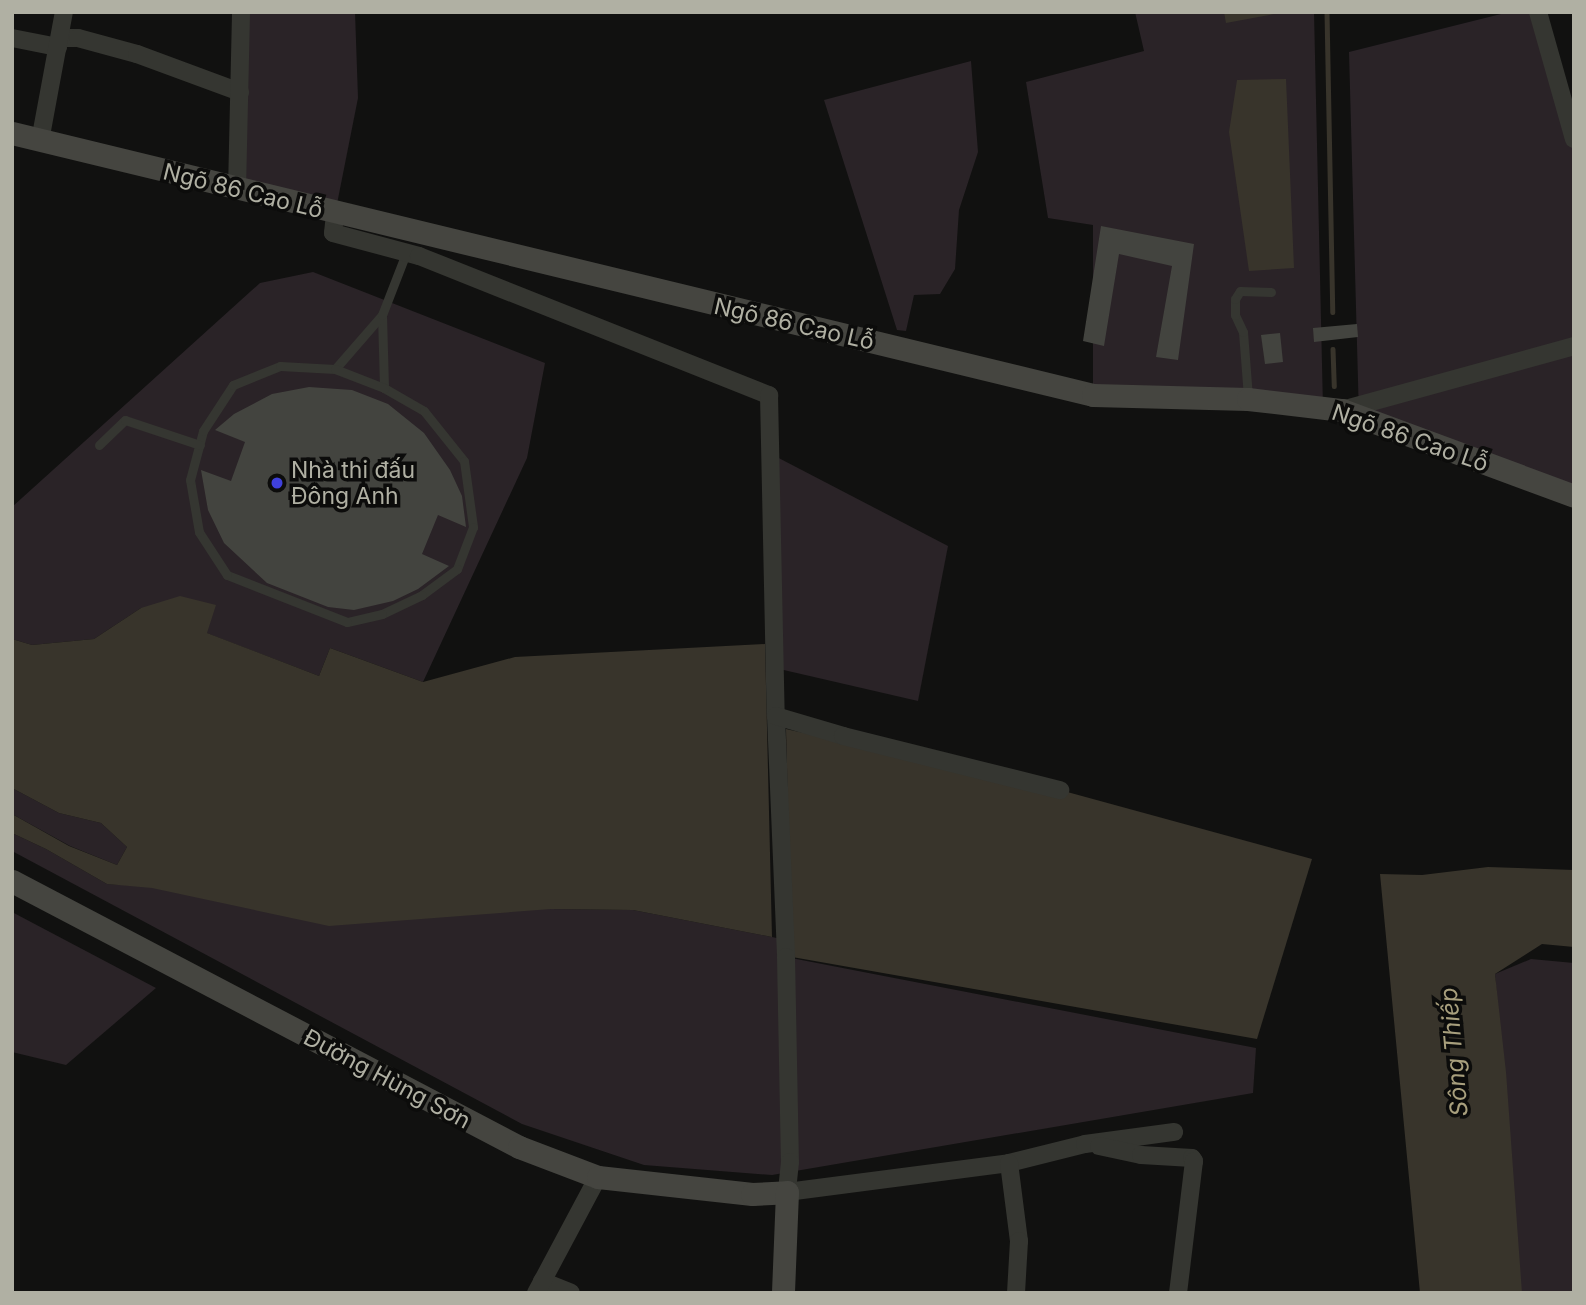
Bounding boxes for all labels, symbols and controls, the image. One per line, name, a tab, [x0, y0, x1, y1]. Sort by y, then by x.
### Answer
street label: Ngõ 86 Cao Lỗ	[160, 158, 326, 224]
street label: Ngõ 86 Cao Lỗ	[711, 292, 877, 356]
street label: Ngõ 86 Cao Lỗ	[1328, 398, 1492, 478]
place label: Nhà thi đấu Đông Anh	[291, 456, 415, 510]
marker: Nhà thi đấu Đông Anh	[269, 475, 285, 491]
water label: Sông Thiếp	[1434, 986, 1474, 1118]
street label: Đường Hùng Sơn	[299, 1023, 475, 1135]

